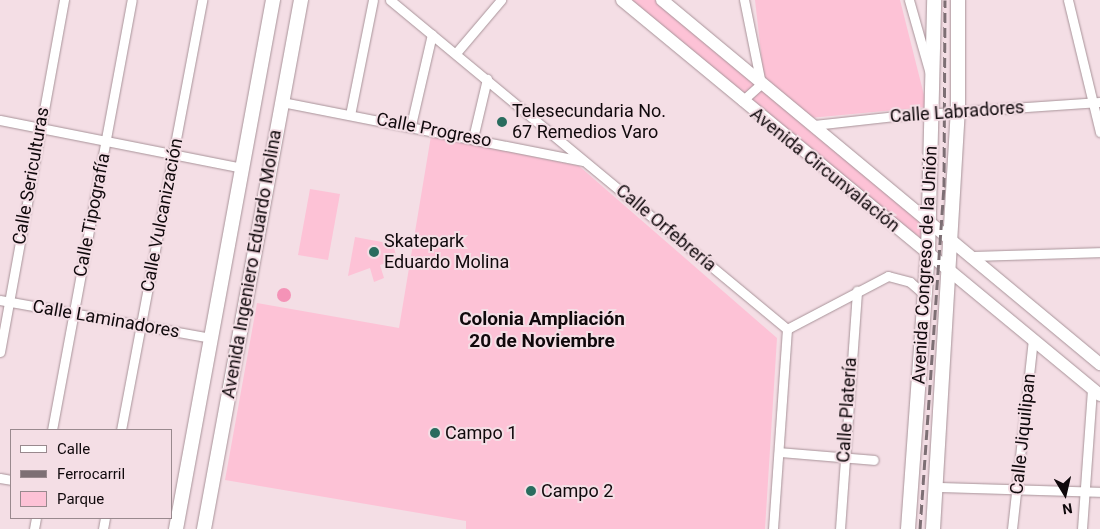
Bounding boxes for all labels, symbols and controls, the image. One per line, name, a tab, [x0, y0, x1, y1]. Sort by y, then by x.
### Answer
street label: Calle Labradores	[889, 97, 1025, 127]
place label: Telesecundaria No. 67 Remedios Varo	[512, 101, 666, 144]
street label: Avenida Circunvalación	[746, 103, 904, 237]
street label: Calle Sericulturas	[8, 106, 54, 246]
street label: Calle Progreso	[375, 108, 493, 152]
marker: Telesecundaria No. 67 Remedios Varo	[496, 116, 508, 128]
street label: Avenida Ingeniero Eduardo Molina	[218, 128, 286, 400]
street label: Calle Vulcanización	[137, 136, 187, 294]
street label: Avenida Congreso de la Unión	[908, 145, 942, 385]
street label: Calle Tipografía	[69, 151, 115, 279]
street label: Calle Orfebrería	[611, 180, 721, 276]
place label: Skatepark Eduardo Molina	[384, 231, 509, 274]
marker: Skatepark Eduardo Molina	[368, 246, 380, 258]
street label: Calle Laminadores	[31, 295, 181, 343]
district label: Colonia Ampliación 20 de Noviembre	[459, 308, 625, 352]
street label: Calle Platería	[833, 357, 861, 463]
street label: Calle Jiquilipan	[1006, 372, 1040, 496]
place label: Campo 1	[445, 422, 517, 444]
marker: Campo 1	[429, 427, 441, 439]
legend	[10, 429, 172, 519]
text: Calle	[57, 440, 90, 458]
text: Ferrocarril	[57, 465, 125, 483]
north arrow	[1040, 469, 1090, 519]
place label: Campo 2	[541, 480, 613, 502]
marker: Campo 2	[525, 485, 537, 497]
text: Parque	[57, 490, 104, 508]
text: N	[1061, 500, 1073, 517]

